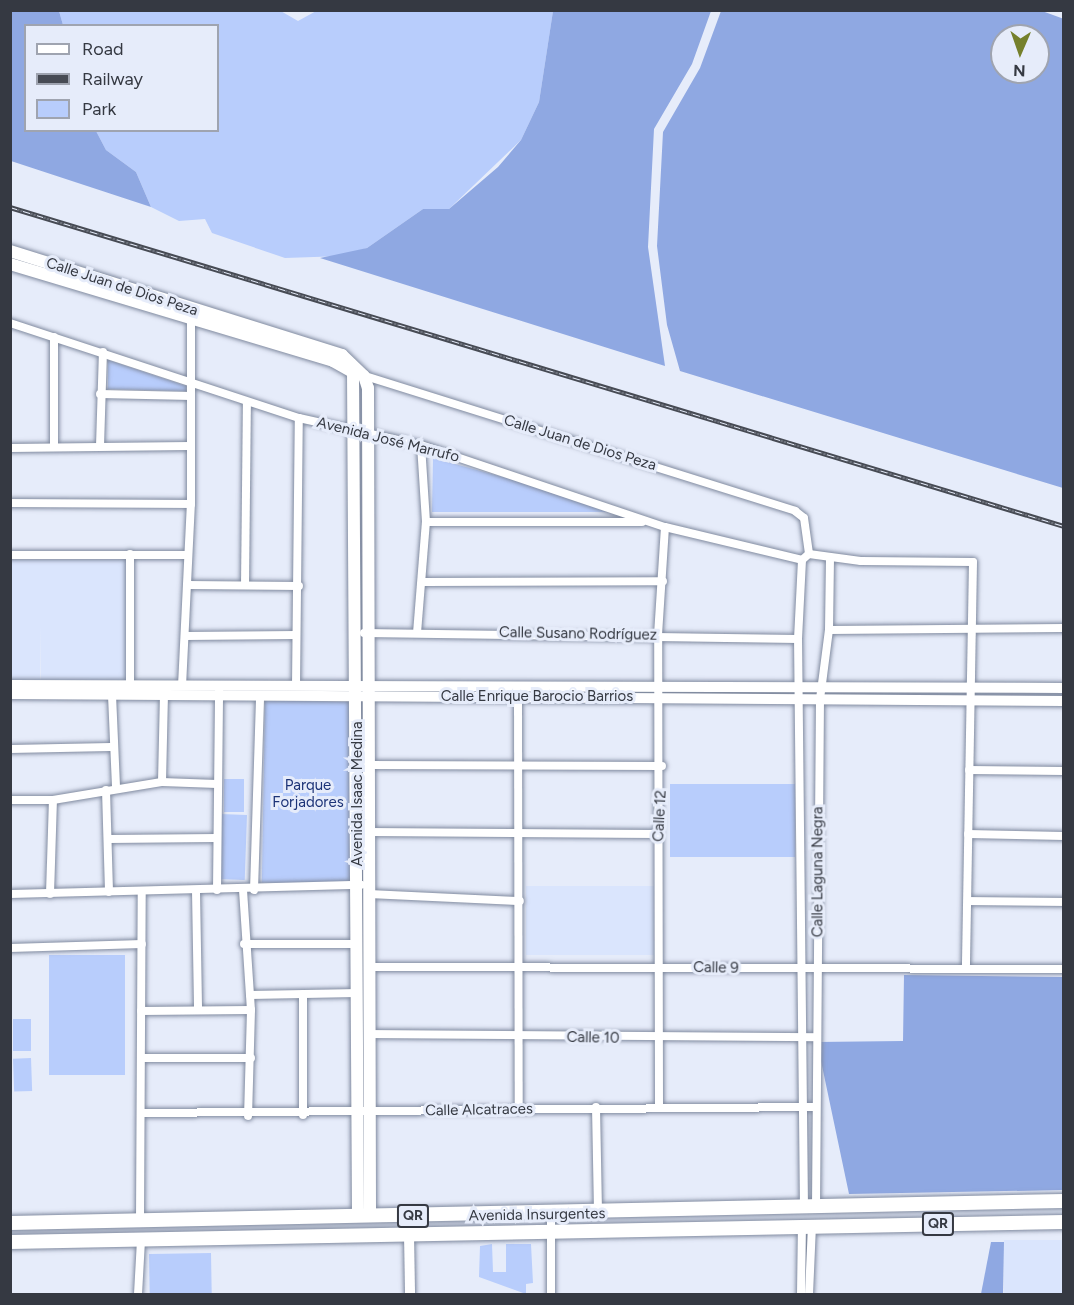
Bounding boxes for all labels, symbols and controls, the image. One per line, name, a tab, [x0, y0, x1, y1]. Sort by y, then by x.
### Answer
legend	[24, 24, 219, 132]
north arrow	[990, 24, 1050, 84]
text: Road	[82, 38, 123, 60]
text: N	[1013, 61, 1026, 80]
text: Railway	[82, 68, 143, 90]
text: Park	[82, 98, 116, 120]
street label: Calle Juan de Dios Peza	[44, 254, 200, 320]
street label: Calle Juan de Dios Peza	[502, 411, 658, 475]
street label: Avenida José Marrufo	[315, 414, 461, 466]
street label: Calle Susano Rodríguez	[499, 624, 657, 644]
street label: Calle Enrique Barocio Barrios	[441, 688, 633, 706]
street label: Avenida Isaac Medina	[349, 721, 367, 867]
park label: Parque Forjadores	[272, 776, 344, 811]
street label: Calle 12	[650, 790, 670, 842]
street label: Calle Laguna Negra	[809, 807, 827, 937]
street label: Calle 9	[693, 959, 739, 977]
street label: Calle 10	[566, 1029, 620, 1047]
street label: Calle Alcatraces	[425, 1100, 533, 1120]
road number: QR	[396, 1205, 430, 1227]
street label: Avenida Insurgentes	[468, 1205, 606, 1225]
road number: QR	[922, 1213, 954, 1235]

